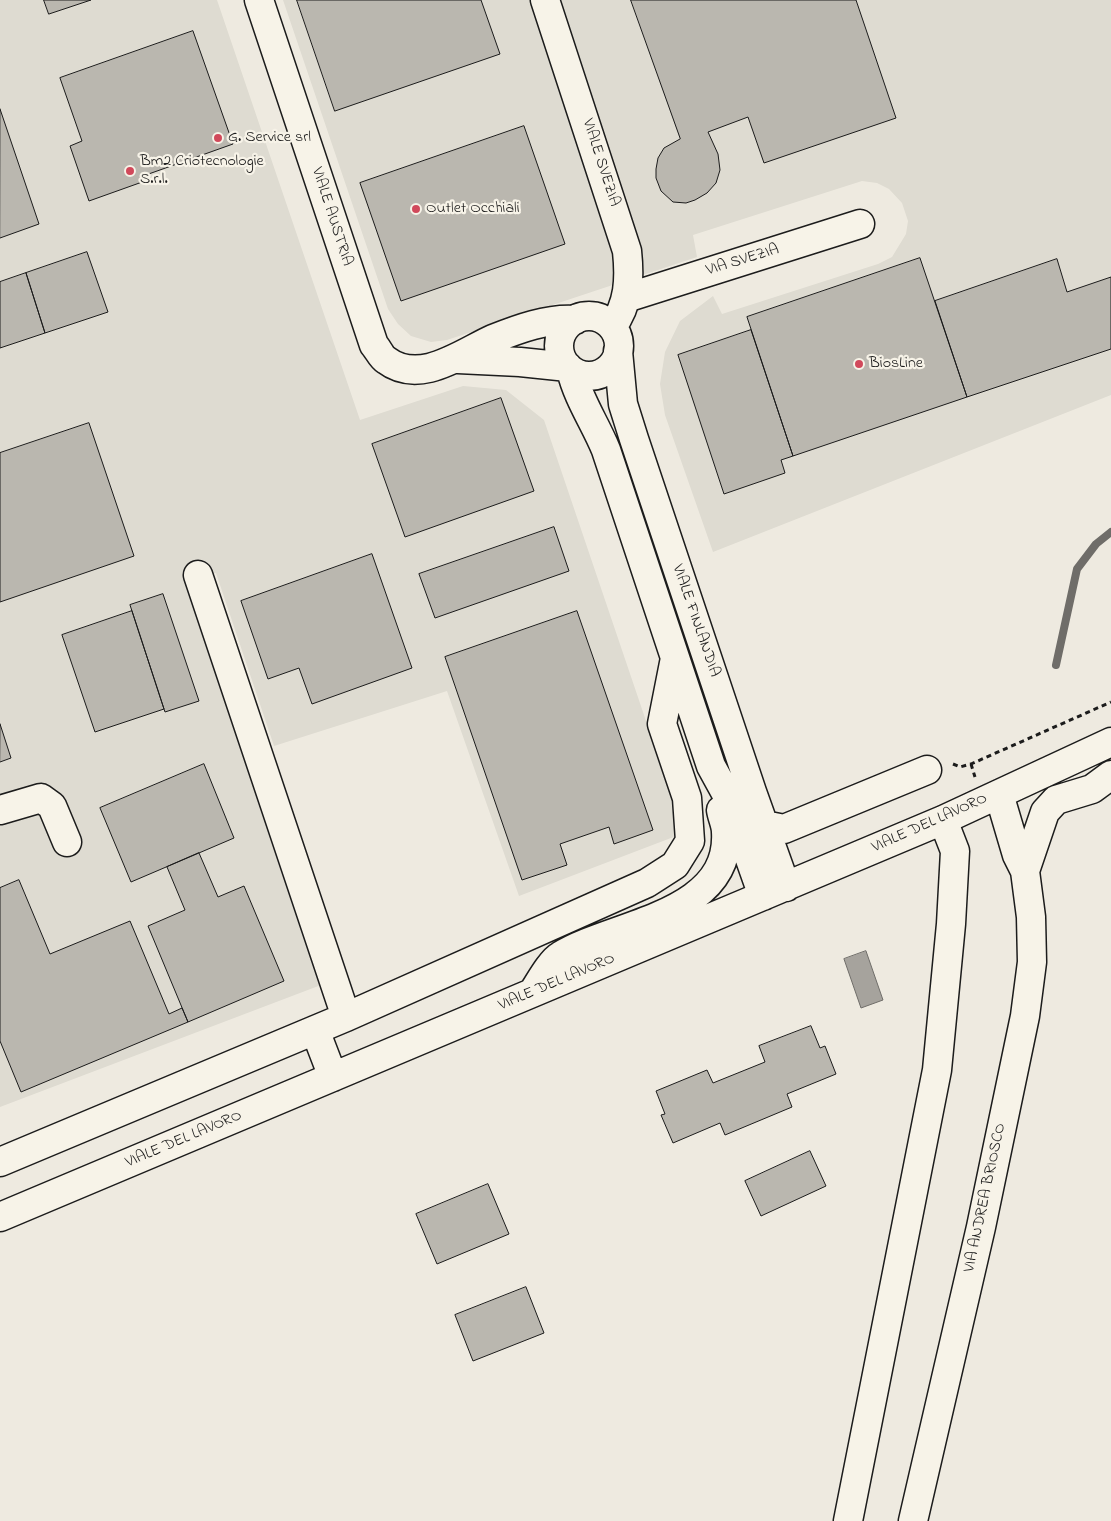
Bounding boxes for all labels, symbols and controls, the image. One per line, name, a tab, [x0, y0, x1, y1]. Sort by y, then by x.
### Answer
street label: VIALE SVEZIA	[577, 117, 623, 209]
place label: G. Service srl	[228, 128, 311, 148]
marker: G. Service srl	[212, 132, 224, 144]
place label: Bm2 Criotecnologie S.r.l.	[140, 152, 264, 190]
marker: Bm2 Criotecnologie S.r.l.	[124, 165, 136, 177]
street label: VIALE AUSTRIA	[306, 165, 356, 269]
place label: Outlet Occhiali	[426, 199, 520, 219]
marker: Outlet Occhiali	[410, 203, 422, 215]
street label: VIA SVEZIA	[704, 241, 782, 281]
place label: BiosLine	[869, 354, 923, 374]
marker: BiosLine	[853, 358, 865, 370]
street label: VIALE FINLANDIA	[667, 562, 723, 680]
street label: VIALE DEL LAVORO	[869, 790, 991, 858]
street label: VIALE DEL LAVORO	[496, 950, 618, 1016]
street label: VIALE DEL LAVORO	[123, 1107, 245, 1173]
street label: VIA ANDREA BRIOSCO	[961, 1122, 1011, 1274]

